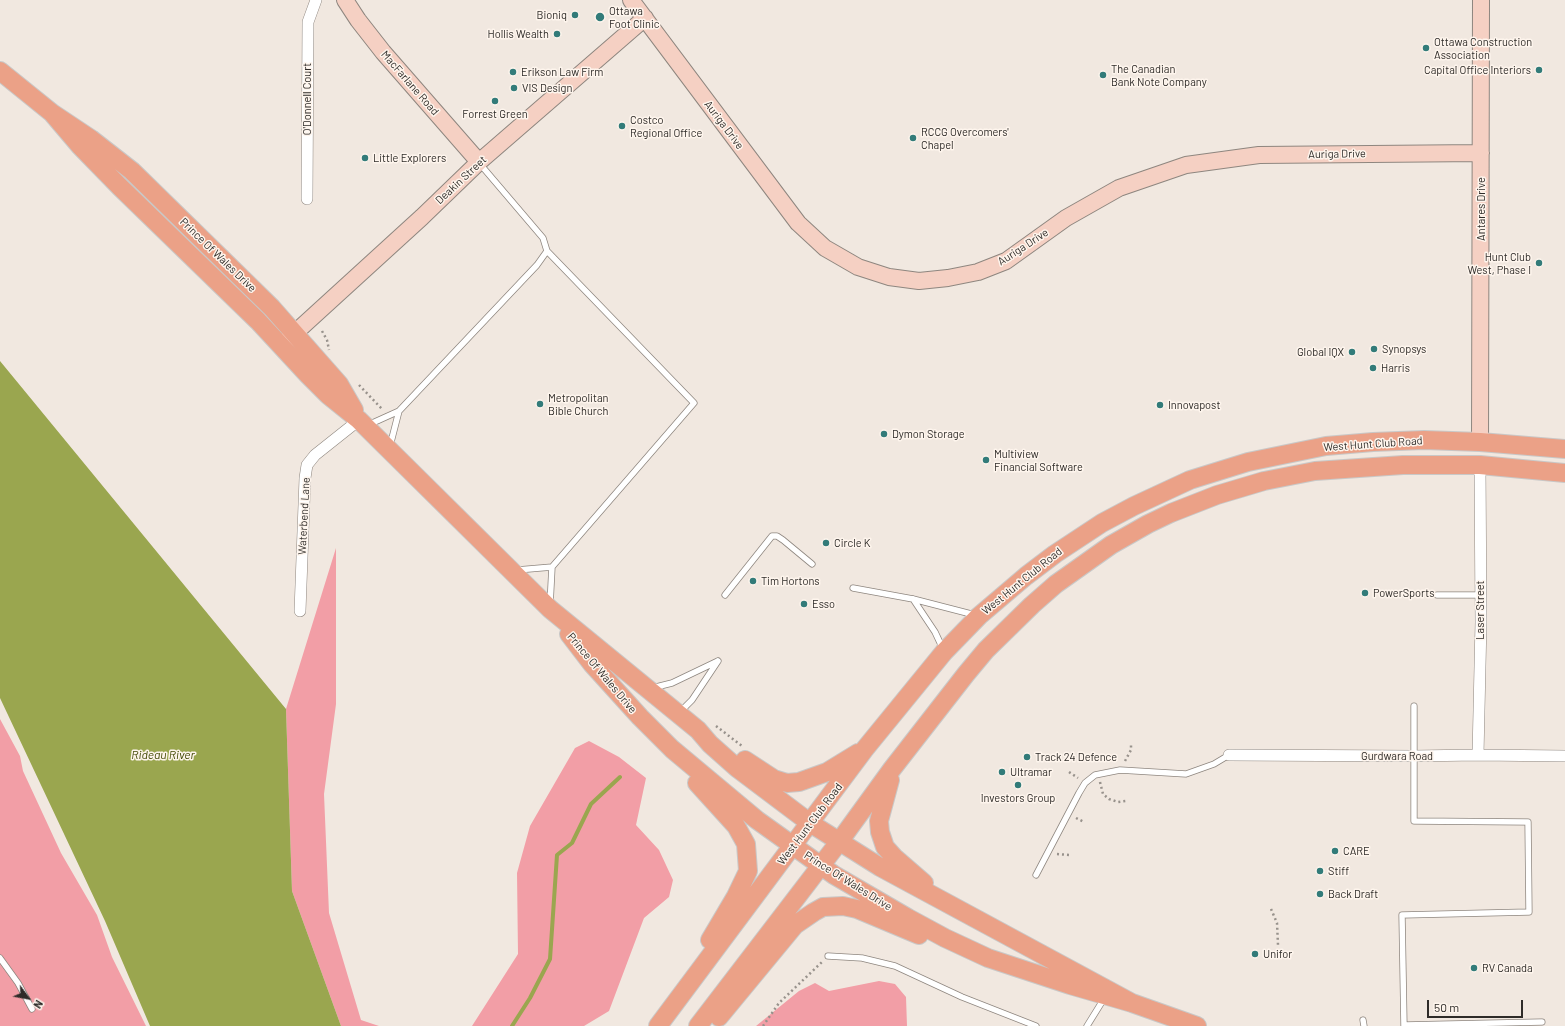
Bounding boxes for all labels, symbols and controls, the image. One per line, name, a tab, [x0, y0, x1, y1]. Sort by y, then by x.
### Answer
place label: Ottawa Foot Clinic	[609, 4, 659, 30]
place label: Bioniq	[536, 8, 567, 22]
marker: Bioniq	[570, 10, 580, 20]
marker: Ottawa Foot Clinic	[594, 11, 606, 23]
place label: Hollis Wealth	[487, 27, 549, 41]
marker: Hollis Wealth	[552, 29, 562, 39]
place label: Ottawa Construction Association	[1434, 35, 1532, 61]
marker: Ottawa Construction Association	[1421, 43, 1431, 53]
street label: MacFarlane Road	[378, 48, 442, 118]
place label: The Canadian Bank Note Company	[1111, 62, 1207, 88]
street label: O'Donnell Court	[300, 63, 314, 135]
place label: Capital Office Interiors	[1424, 63, 1531, 77]
place label: Erikson Law Firm	[521, 65, 603, 79]
marker: Capital Office Interiors	[1534, 65, 1544, 75]
marker: Erikson Law Firm	[508, 67, 518, 77]
marker: The Canadian Bank Note Company	[1098, 70, 1108, 80]
place label: VIS Design	[522, 81, 572, 95]
marker: VIS Design	[509, 83, 519, 93]
marker: Forrest Green	[490, 96, 500, 106]
street label: Auriga Drive	[701, 98, 747, 152]
place label: Forrest Green	[462, 107, 528, 121]
place label: Costco Regional Office	[630, 113, 702, 139]
marker: Costco Regional Office	[617, 121, 627, 131]
place label: RCCG Overcomers' Chapel	[921, 125, 1009, 151]
marker: RCCG Overcomers' Chapel	[908, 133, 918, 143]
street label: Auriga Drive	[1308, 147, 1366, 161]
place label: Little Explorers	[373, 151, 446, 165]
marker: Little Explorers	[360, 153, 370, 163]
street label: Deakin Street	[433, 153, 489, 207]
street label: Antares Drive	[1474, 177, 1488, 241]
street label: Prince Of Wales Drive	[177, 215, 259, 295]
street label: Auriga Drive	[995, 226, 1051, 268]
place label: Hunt Club West, Phase I	[1467, 250, 1531, 276]
marker: Hunt Club West, Phase I	[1534, 258, 1544, 268]
place label: Synopsys	[1382, 342, 1426, 356]
marker: Synopsys	[1369, 344, 1379, 354]
place label: Global IQX	[1297, 345, 1344, 359]
marker: Global IQX	[1347, 347, 1357, 357]
place label: Harris	[1381, 361, 1410, 375]
marker: Harris	[1368, 363, 1378, 373]
place label: Metropolitan Bible Church	[548, 391, 608, 417]
place label: Innovapost	[1168, 398, 1220, 412]
marker: Metropolitan Bible Church	[535, 399, 545, 409]
marker: Innovapost	[1155, 400, 1165, 410]
place label: Dymon Storage	[892, 427, 965, 441]
marker: Dymon Storage	[879, 429, 889, 439]
street label: West Hunt Club Road	[1323, 434, 1423, 454]
place label: Multiview Financial Software	[994, 447, 1083, 473]
marker: Multiview Financial Software	[981, 455, 991, 465]
street label: Waterbend Lane	[295, 477, 313, 555]
place label: Circle K	[834, 536, 870, 550]
marker: Circle K	[821, 538, 831, 548]
street label: West Hunt Club Road	[979, 545, 1065, 617]
place label: Tim Hortons	[761, 574, 820, 588]
marker: Tim Hortons	[748, 576, 758, 586]
street label: Laser Street	[1473, 580, 1487, 640]
place label: PowerSports	[1373, 586, 1435, 600]
marker: PowerSports	[1360, 588, 1370, 598]
place label: Esso	[812, 597, 835, 611]
marker: Esso	[799, 599, 809, 609]
street label: Prince Of Wales Drive	[565, 630, 639, 716]
water label: Rideau River	[131, 748, 195, 762]
street label: Gurdwara Road	[1361, 749, 1433, 763]
place label: Track 24 Defence	[1035, 750, 1117, 764]
marker: Track 24 Defence	[1022, 752, 1032, 762]
place label: Ultramar	[1010, 765, 1052, 779]
marker: Ultramar	[997, 767, 1007, 777]
street label: West Hunt Club Road	[775, 780, 845, 868]
marker: Investors Group	[1013, 780, 1023, 790]
place label: Investors Group	[981, 791, 1055, 805]
place label: CARE	[1343, 844, 1370, 858]
marker: CARE	[1330, 846, 1340, 856]
street label: Prince Of Wales Drive	[802, 849, 894, 913]
place label: Stiff	[1328, 864, 1349, 878]
marker: Stiff	[1315, 866, 1325, 876]
place label: Back Draft	[1328, 887, 1378, 901]
marker: Back Draft	[1315, 889, 1325, 899]
place label: Unifor	[1263, 947, 1292, 961]
marker: Unifor	[1250, 949, 1260, 959]
place label: RV Canada	[1482, 961, 1533, 975]
marker: RV Canada	[1469, 963, 1479, 973]
north arrow	[8, 978, 48, 1018]
scale bar	[1429, 992, 1525, 1018]
text: N	[31, 998, 46, 1011]
text: 50 m	[1434, 1000, 1459, 1014]

